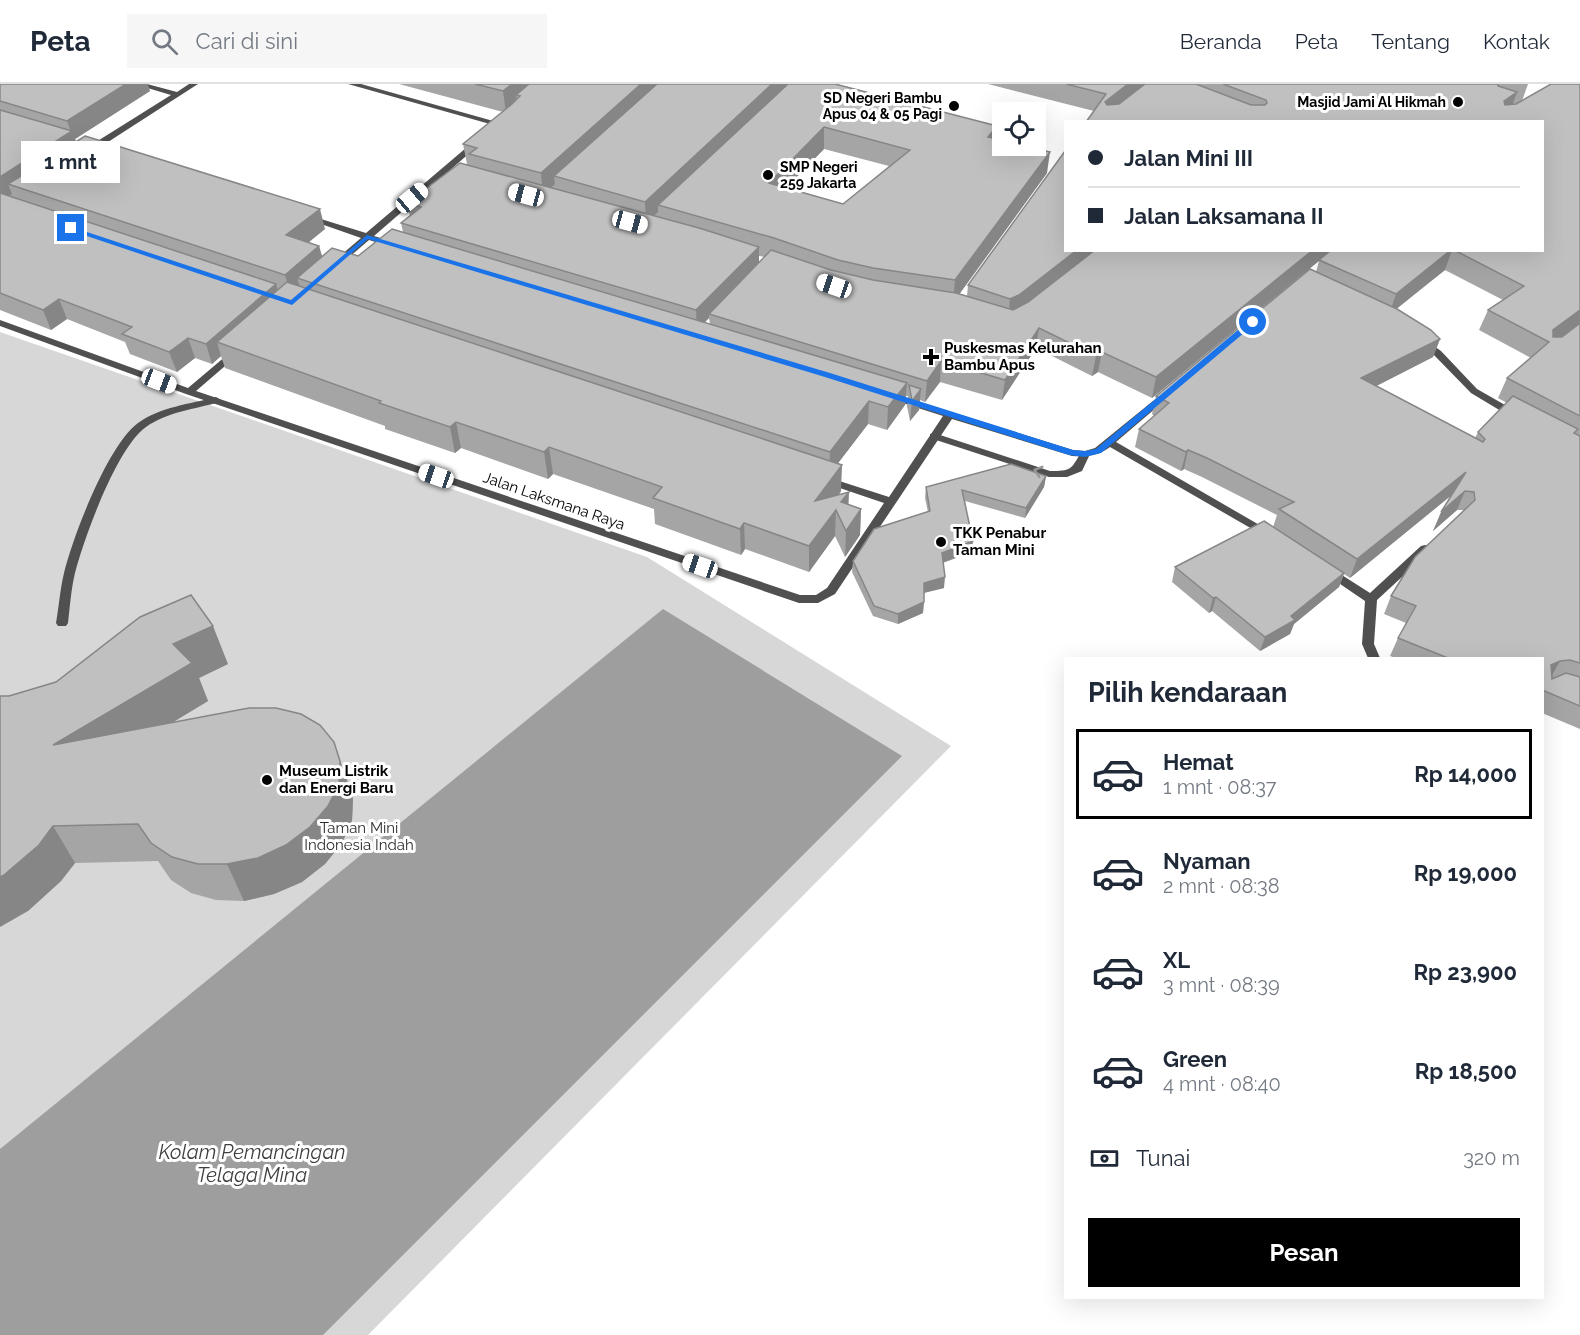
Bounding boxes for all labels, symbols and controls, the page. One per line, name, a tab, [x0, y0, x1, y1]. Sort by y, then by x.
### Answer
search box	[127, 14, 547, 68]
text: Peta	[30, 25, 91, 58]
icon: search	[148, 25, 181, 58]
text: Cari di sini	[196, 28, 298, 54]
text: Beranda	[1180, 29, 1262, 54]
text: Peta	[1295, 29, 1338, 54]
text: Tentang	[1371, 29, 1450, 54]
text: Kontak	[1483, 29, 1550, 54]
place label: SD Negeri Bambu Apus 04 & 05 Pagi	[823, 90, 942, 122]
place label: Masjid Jami Al Hikmah	[1297, 94, 1446, 110]
marker: Masjid Jami Al Hikmah	[1451, 95, 1465, 109]
marker: SD Negeri Bambu Apus 04 & 05 Pagi	[947, 99, 961, 113]
map controls	[992, 102, 1046, 156]
button: locate	[992, 102, 1046, 156]
callout: 1 mnt	[22, 141, 121, 183]
text: Jalan Mini III	[1124, 145, 1253, 171]
text: 1 mnt	[44, 150, 97, 174]
place label: SMP Negeri 259 Jakarta	[780, 159, 858, 191]
marker: SMP Negeri 259 Jakarta	[761, 168, 775, 182]
car	[392, 180, 432, 216]
car	[506, 182, 546, 208]
text: Jalan Laksamana II	[1124, 203, 1323, 229]
car	[610, 209, 650, 235]
route end	[57, 214, 84, 241]
car	[814, 272, 854, 300]
route start	[1239, 308, 1266, 335]
place label: Puskesmas Kelurahan Bambu Apus	[944, 339, 1102, 374]
marker: Puskesmas Kelurahan Bambu Apus	[922, 348, 940, 366]
car	[139, 366, 179, 396]
car	[416, 462, 456, 490]
one-way arrow	[1033, 466, 1044, 478]
street label: Jalan Laksmana Raya	[481, 468, 627, 534]
place label: TKK Penabur Taman Mini	[953, 524, 1046, 559]
marker: TKK Penabur Taman Mini	[934, 535, 948, 549]
car	[680, 552, 720, 580]
text: Pilih kendaraan	[1088, 677, 1287, 708]
icon: car	[1091, 747, 1145, 801]
text: Hemat	[1163, 749, 1234, 775]
text: Rp 14,000	[1414, 761, 1517, 787]
place label: Museum Listrik dan Energi Baru	[279, 762, 394, 797]
marker: Museum Listrik dan Energi Baru	[260, 773, 274, 787]
text: 1 mnt · 08:37	[1163, 775, 1276, 799]
park label: Taman Mini Indonesia Indah	[304, 819, 414, 854]
icon: car	[1091, 846, 1145, 900]
text: Nyaman	[1163, 848, 1251, 874]
text: Rp 19,000	[1414, 860, 1517, 886]
text: 2 mnt · 08:38	[1163, 874, 1280, 898]
icon: car	[1091, 945, 1145, 999]
text: XL	[1163, 947, 1190, 973]
text: Rp 23,900	[1413, 959, 1517, 985]
text: 3 mnt · 08:39	[1163, 973, 1280, 997]
icon: car	[1091, 1044, 1145, 1098]
text: Green	[1163, 1046, 1227, 1072]
text: Rp 18,500	[1415, 1058, 1517, 1084]
text: 4 mnt · 08:40	[1163, 1072, 1281, 1096]
water label: Kolam Pemancingan Telaga Mina	[158, 1140, 346, 1187]
icon: cash	[1088, 1142, 1121, 1175]
text: Tunai	[1136, 1145, 1190, 1171]
text: 320 m	[1463, 1146, 1520, 1170]
button: Pesan	[1088, 1218, 1520, 1287]

